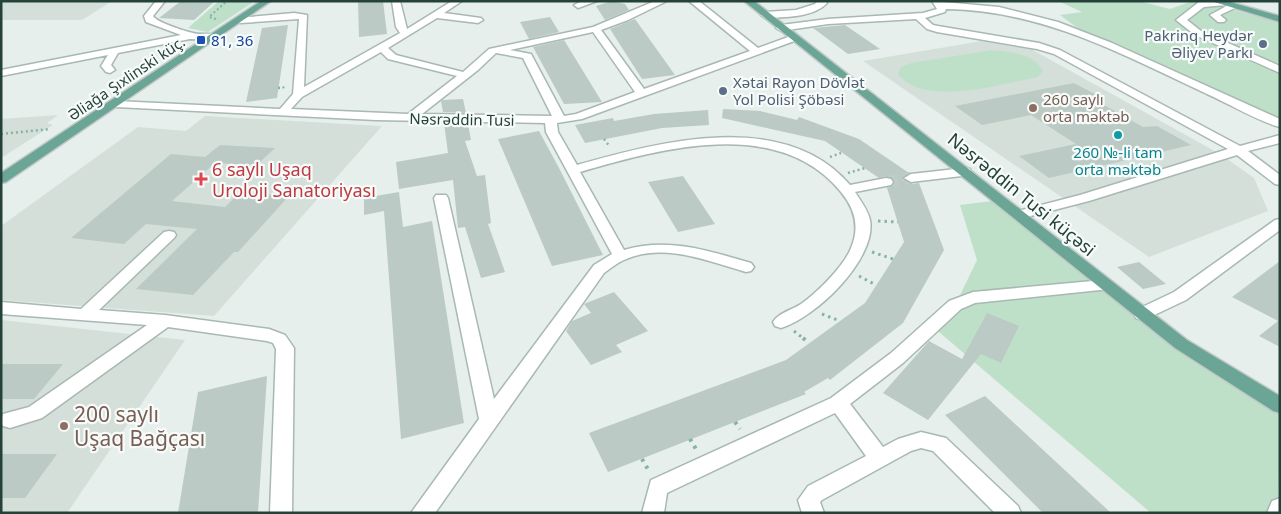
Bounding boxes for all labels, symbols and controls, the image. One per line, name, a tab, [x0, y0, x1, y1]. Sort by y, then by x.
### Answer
place label: Pakrinq Heydər Əliyev Parkı	[1144, 25, 1253, 62]
place label: 81, 36	[211, 30, 253, 50]
street label: Əliağa Şıxlinski küç.	[63, 31, 189, 125]
marker: 81, 36	[195, 34, 207, 46]
marker: Pakrinq Heydər Əliyev Parkı	[1257, 38, 1269, 50]
place label: Xətai Rayon Dövlət Yol Polisi Şöbəsi	[733, 72, 865, 109]
marker: Xətai Rayon Dövlət Yol Polisi Şöbəsi	[717, 85, 729, 97]
place label: 260 saylı orta məktəb	[1043, 89, 1130, 126]
marker: 260 saylı orta məktəb	[1027, 102, 1039, 114]
street label: Nəsrəddin Tusi	[409, 108, 515, 130]
street label: Nəsrəddin Tusi küçəsi	[943, 127, 1101, 261]
marker: 260 №-li tam orta məktəb	[1112, 129, 1124, 141]
place label: 260 №-li tam orta məktəb	[1073, 142, 1163, 179]
place label: 6 saylı Uşaq Uroloji Sanatoriyası	[212, 157, 376, 202]
marker: 6 saylı Uşaq Uroloji Sanatoriyası	[194, 172, 208, 186]
place label: 200 saylı Uşaq Bağçası	[74, 400, 205, 452]
marker: 200 saylı Uşaq Bağçası	[58, 420, 70, 432]

